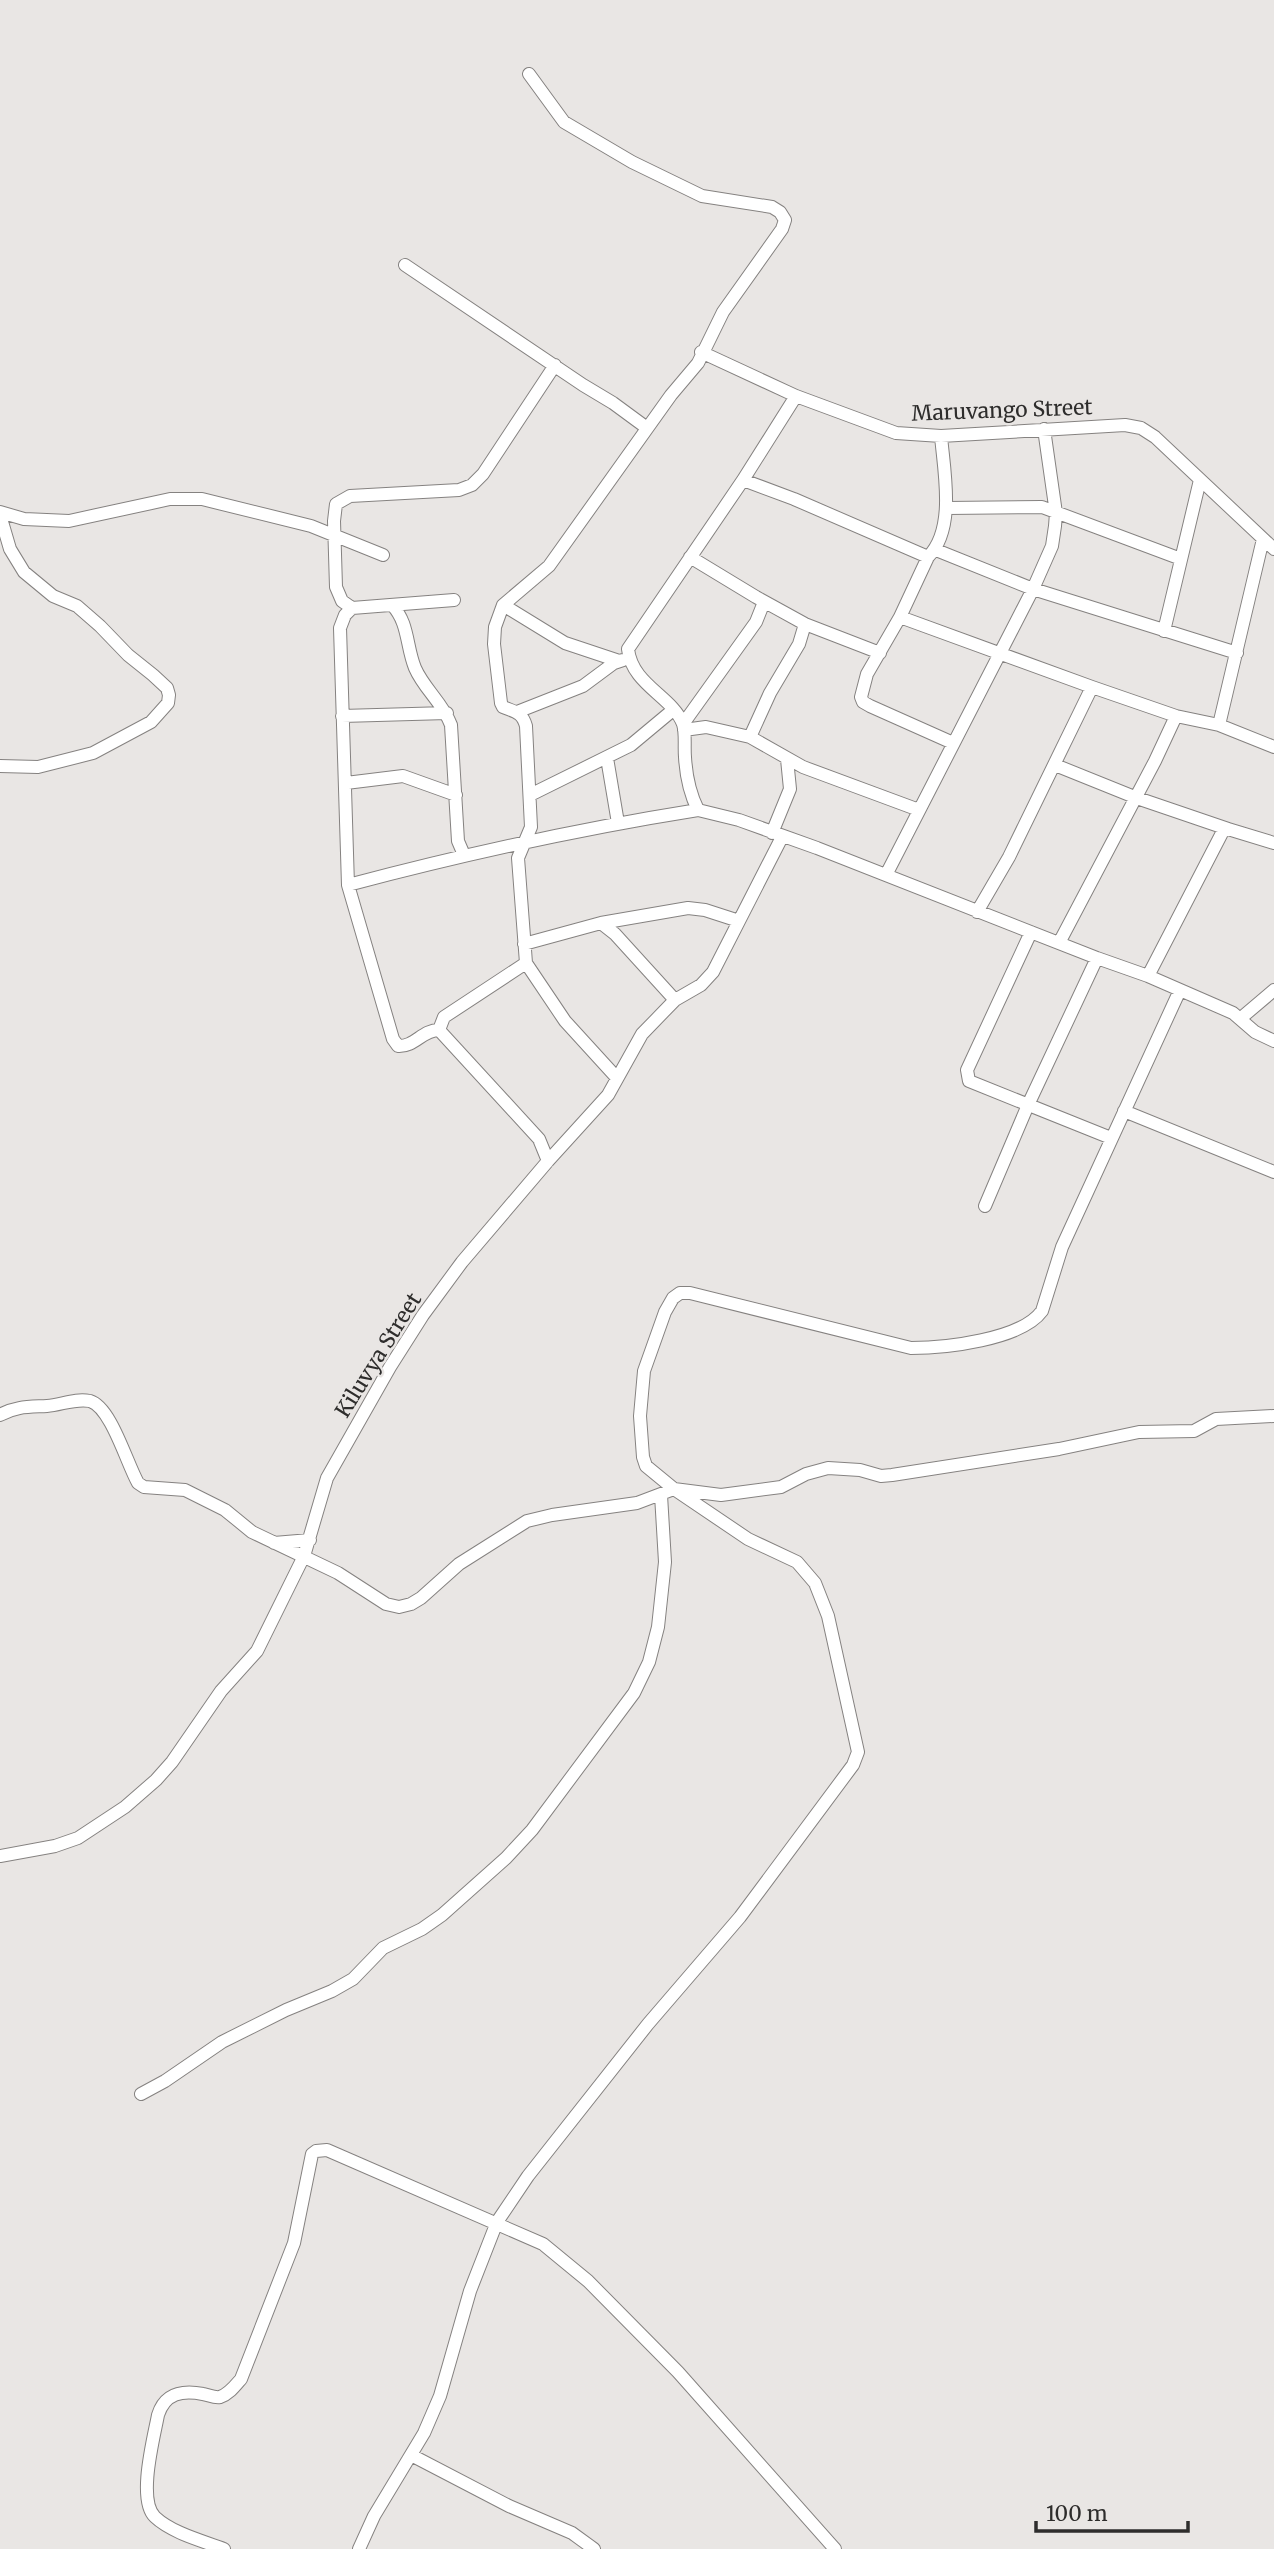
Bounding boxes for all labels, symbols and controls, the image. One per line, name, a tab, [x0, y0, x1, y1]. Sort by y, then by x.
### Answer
street label: Maruvango Street	[911, 393, 1093, 427]
street label: Kiluvya Street	[329, 1288, 427, 1422]
scale bar	[1036, 2490, 1188, 2534]
text: 100 m	[1046, 2500, 1108, 2527]

